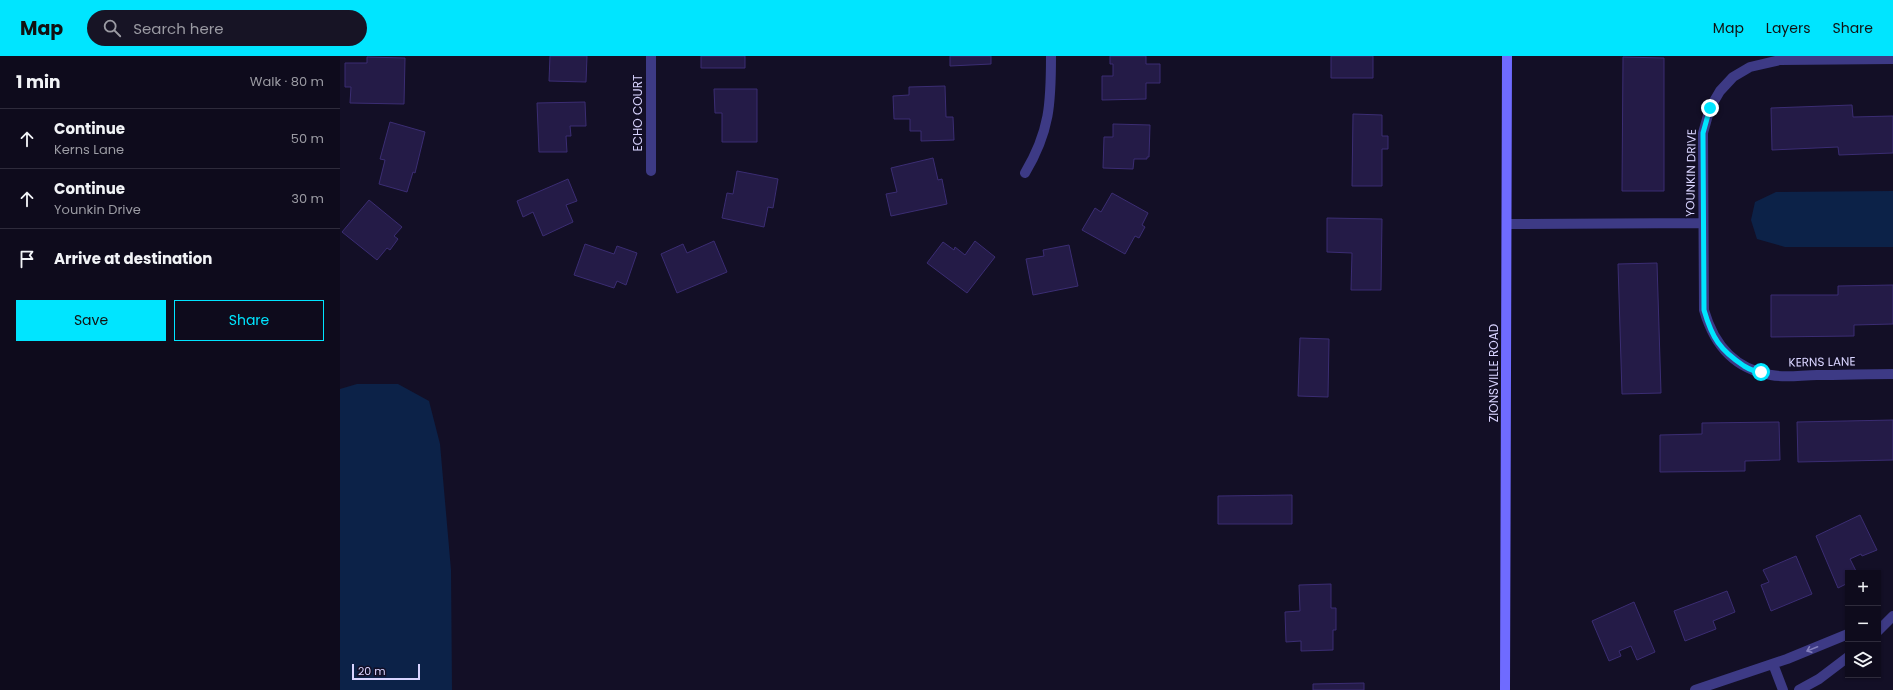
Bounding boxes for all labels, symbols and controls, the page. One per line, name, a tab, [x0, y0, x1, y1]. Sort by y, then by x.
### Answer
search box	[87, 10, 367, 46]
text: Map	[20, 15, 63, 42]
icon: search	[101, 17, 123, 39]
text: Search here	[133, 18, 224, 39]
text: Map	[1713, 18, 1744, 38]
text: Layers	[1766, 18, 1810, 38]
text: Share	[1832, 18, 1873, 38]
text: 1 min	[16, 70, 60, 94]
text: Walk · 80 m	[250, 72, 324, 91]
street label: ECHO COURT	[629, 74, 646, 151]
route end	[1701, 99, 1719, 117]
text: Continue	[54, 118, 125, 139]
icon: ahead	[16, 128, 38, 150]
text: 50 m	[291, 129, 324, 148]
street label: YOUNKIN DRIVE	[1681, 129, 1700, 217]
text: Kerns Lane	[54, 140, 124, 159]
text: Continue	[54, 178, 125, 199]
icon: ahead	[16, 188, 38, 210]
text: 30 m	[291, 189, 324, 208]
text: Younkin Drive	[54, 200, 141, 219]
icon: arrive	[16, 248, 38, 270]
text: Arrive at destination	[54, 248, 212, 269]
button: Save	[16, 300, 166, 341]
button: Share	[174, 300, 324, 341]
street label: ZIONSVILLE ROAD	[1485, 324, 1502, 422]
street label: KERNS LANE	[1788, 352, 1856, 371]
route start	[1752, 363, 1770, 381]
map controls	[1845, 570, 1881, 678]
button: +	[1845, 570, 1881, 606]
button: −	[1845, 606, 1881, 642]
button: layers	[1845, 642, 1881, 678]
one-way arrow	[1806, 645, 1818, 653]
scale bar	[352, 662, 420, 681]
text: 20 m	[358, 663, 386, 679]

